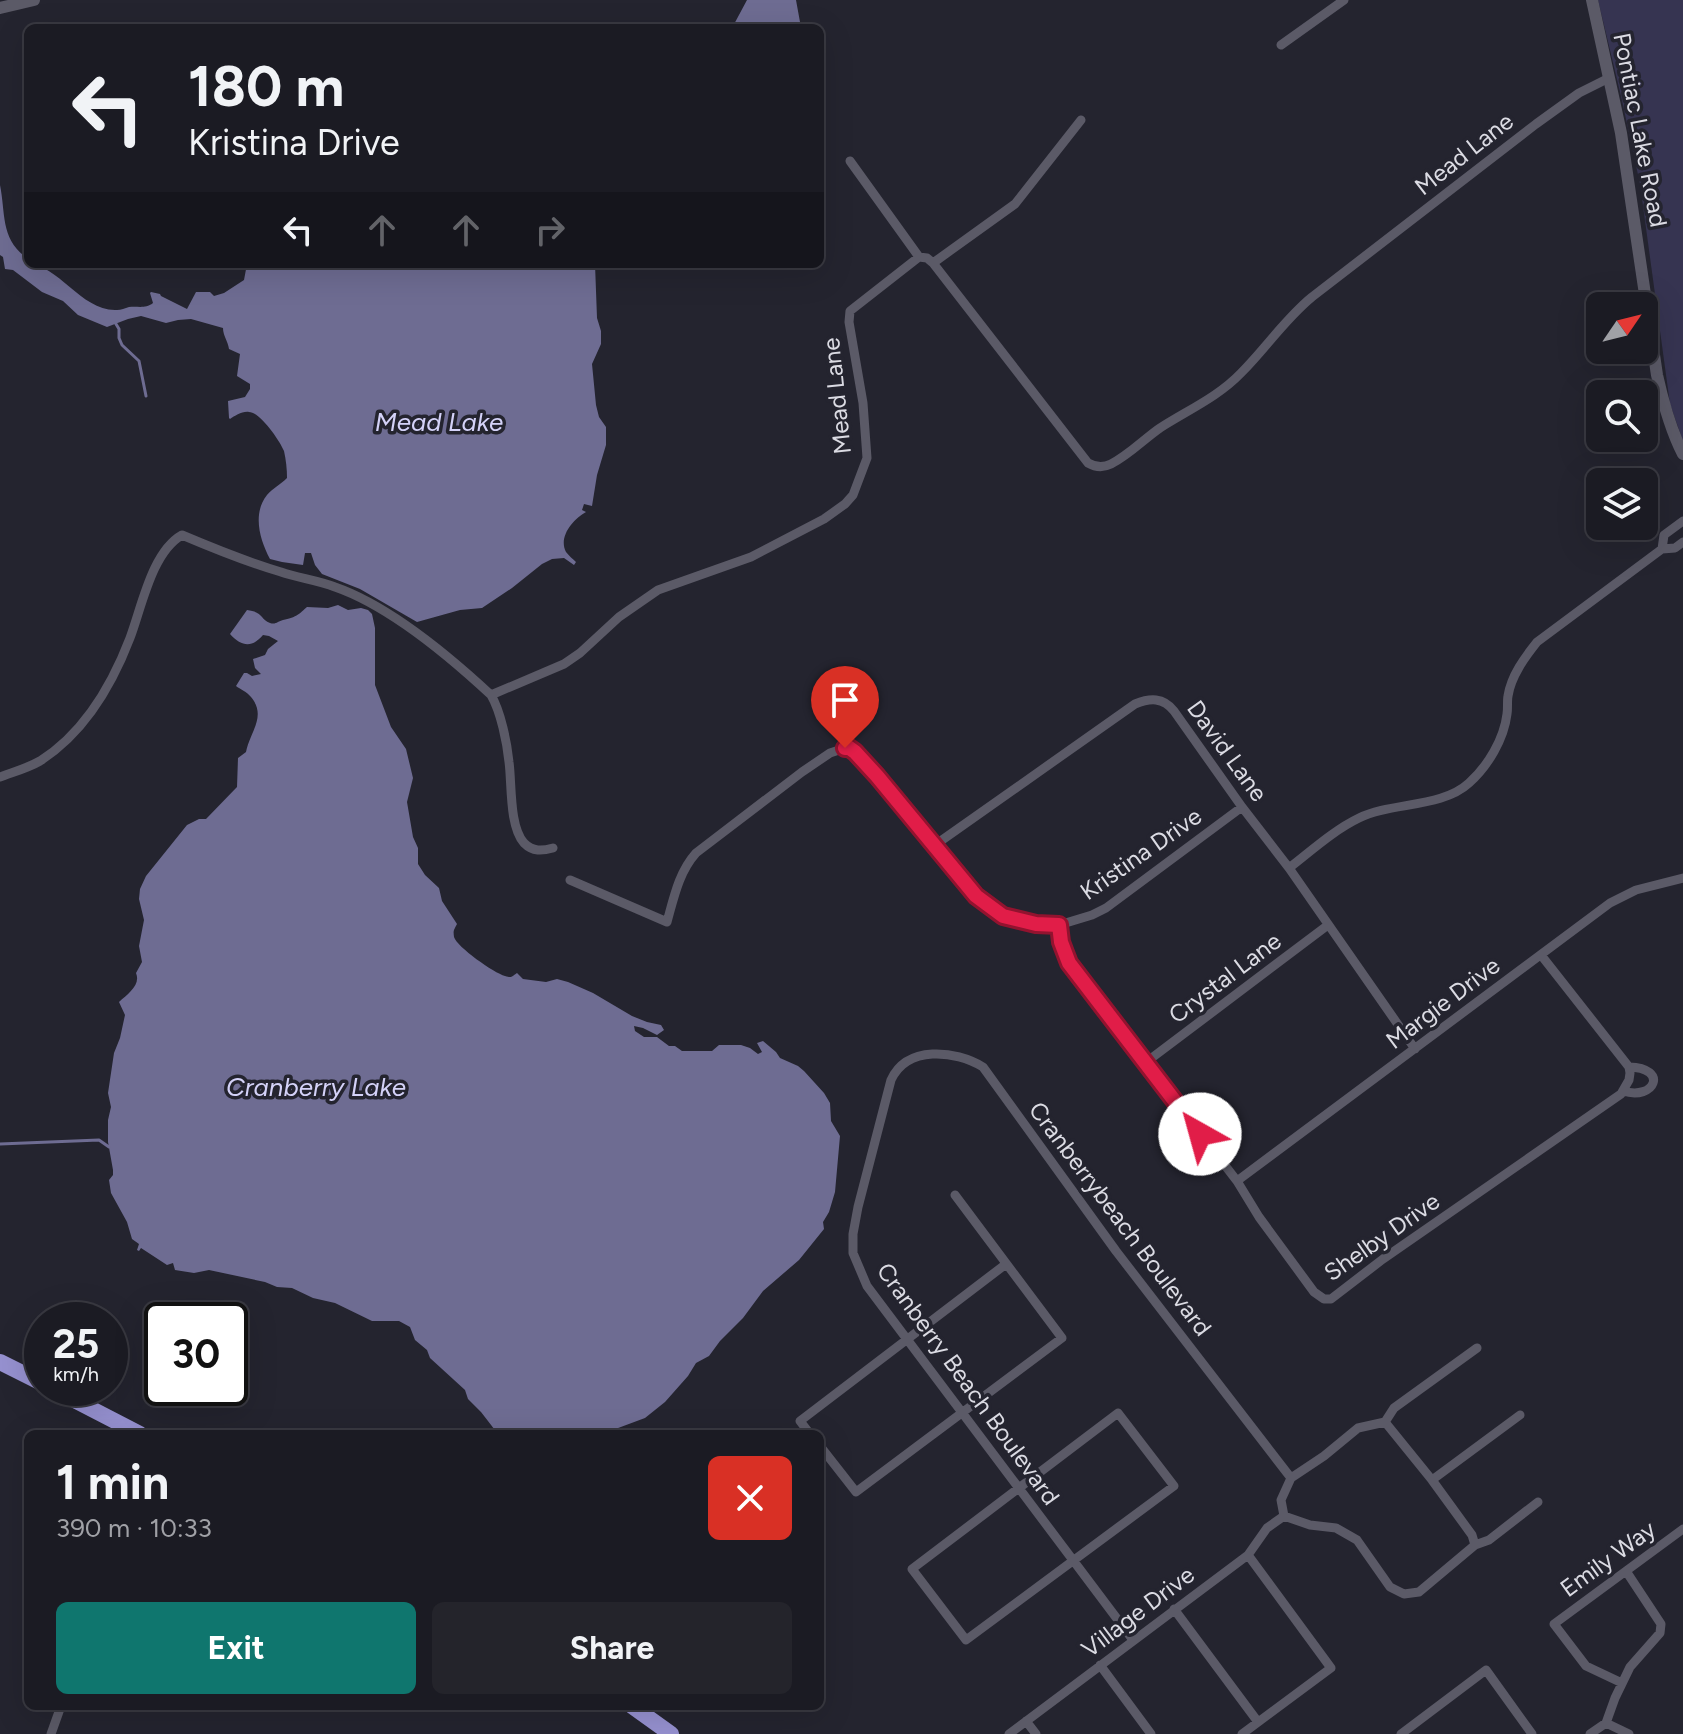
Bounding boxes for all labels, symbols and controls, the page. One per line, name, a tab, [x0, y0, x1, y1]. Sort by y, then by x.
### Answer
street label: Pontiac Lake Road	[1607, 30, 1674, 229]
text: 180 m	[188, 53, 344, 120]
icon: left	[56, 56, 160, 160]
street label: Mead Lane	[1409, 106, 1519, 201]
text: Kristina Drive	[188, 121, 400, 164]
icon: left	[276, 208, 320, 252]
icon: ahead	[360, 208, 404, 252]
icon: ahead	[444, 208, 488, 252]
icon: right	[528, 208, 572, 252]
north arrow	[1586, 292, 1658, 364]
map controls	[1586, 292, 1658, 540]
street label: Mead Lane	[816, 336, 857, 456]
button: search	[1586, 380, 1658, 452]
water label: Mead Lake	[375, 406, 503, 438]
button: layers	[1586, 468, 1658, 540]
pin	[811, 666, 879, 748]
icon: arrive	[823, 678, 867, 722]
street label: David Lane	[1181, 695, 1274, 807]
street label: Kristina Drive	[1075, 801, 1207, 906]
street label: Crystal Lane	[1163, 926, 1286, 1029]
street label: Margie Drive	[1380, 950, 1505, 1055]
water label: Cranberry Lake	[226, 1071, 406, 1103]
position arrow	[1158, 1092, 1242, 1176]
street label: Cranberrybeach Boulevard	[1023, 1096, 1218, 1341]
street label: Shelby Drive	[1318, 1186, 1445, 1287]
street label: Cranberry Beach Boulevard	[871, 1257, 1066, 1510]
speed limit sign: 30	[144, 1302, 248, 1406]
text: 25	[53, 1320, 99, 1368]
text: km/h	[53, 1362, 99, 1386]
text: 1 min	[56, 1453, 169, 1511]
button: close	[708, 1456, 792, 1540]
text: 390 m · 10:33	[56, 1512, 212, 1544]
street label: Emily Way	[1554, 1514, 1661, 1603]
street label: Village Drive	[1076, 1560, 1200, 1663]
button: Exit	[56, 1602, 416, 1694]
button: Share	[432, 1602, 792, 1694]

